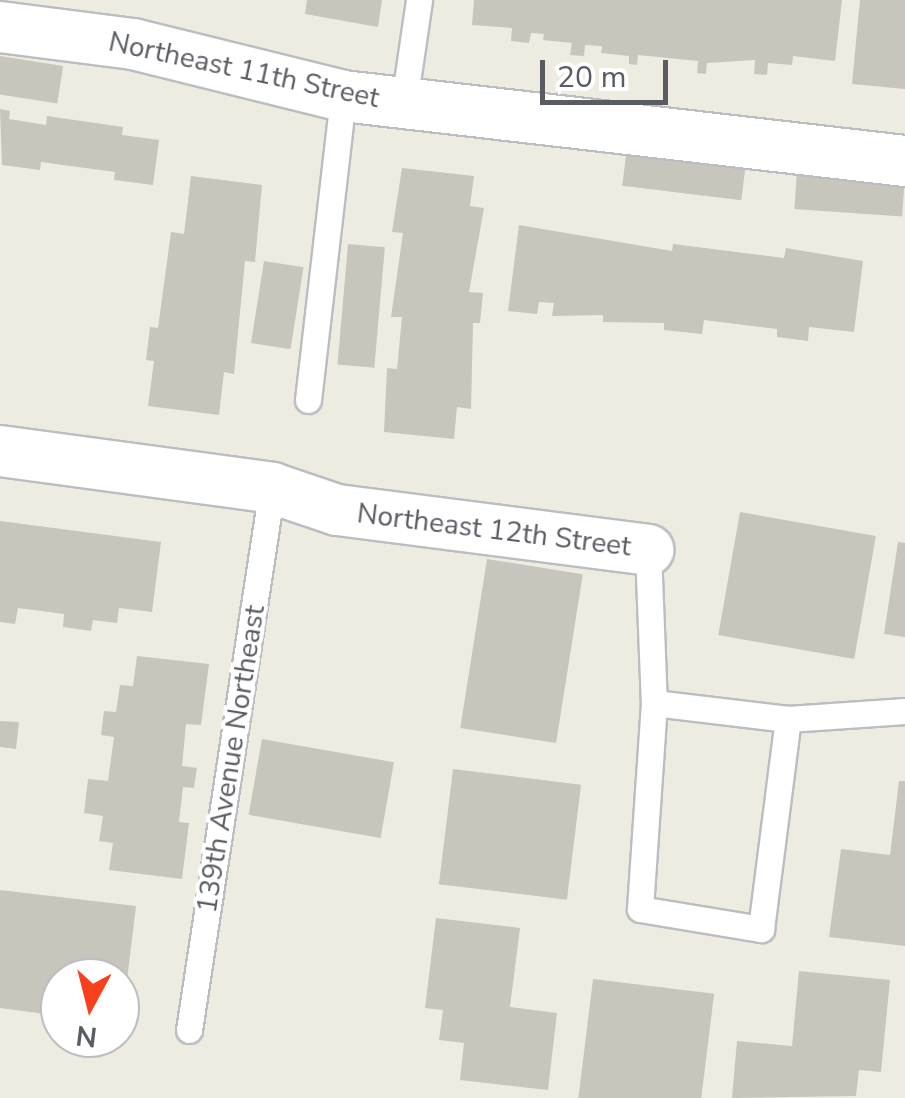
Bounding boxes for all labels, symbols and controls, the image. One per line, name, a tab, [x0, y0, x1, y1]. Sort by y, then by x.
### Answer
street label: Northeast 11th Street	[106, 25, 382, 115]
scale bar	[545, 40, 672, 102]
text: 20 m	[557, 57, 626, 98]
street label: Northeast 12th Street	[355, 497, 633, 563]
street label: 139th Avenue Northeast	[190, 603, 272, 915]
north arrow	[40, 958, 140, 1058]
text: N	[74, 1016, 99, 1056]

